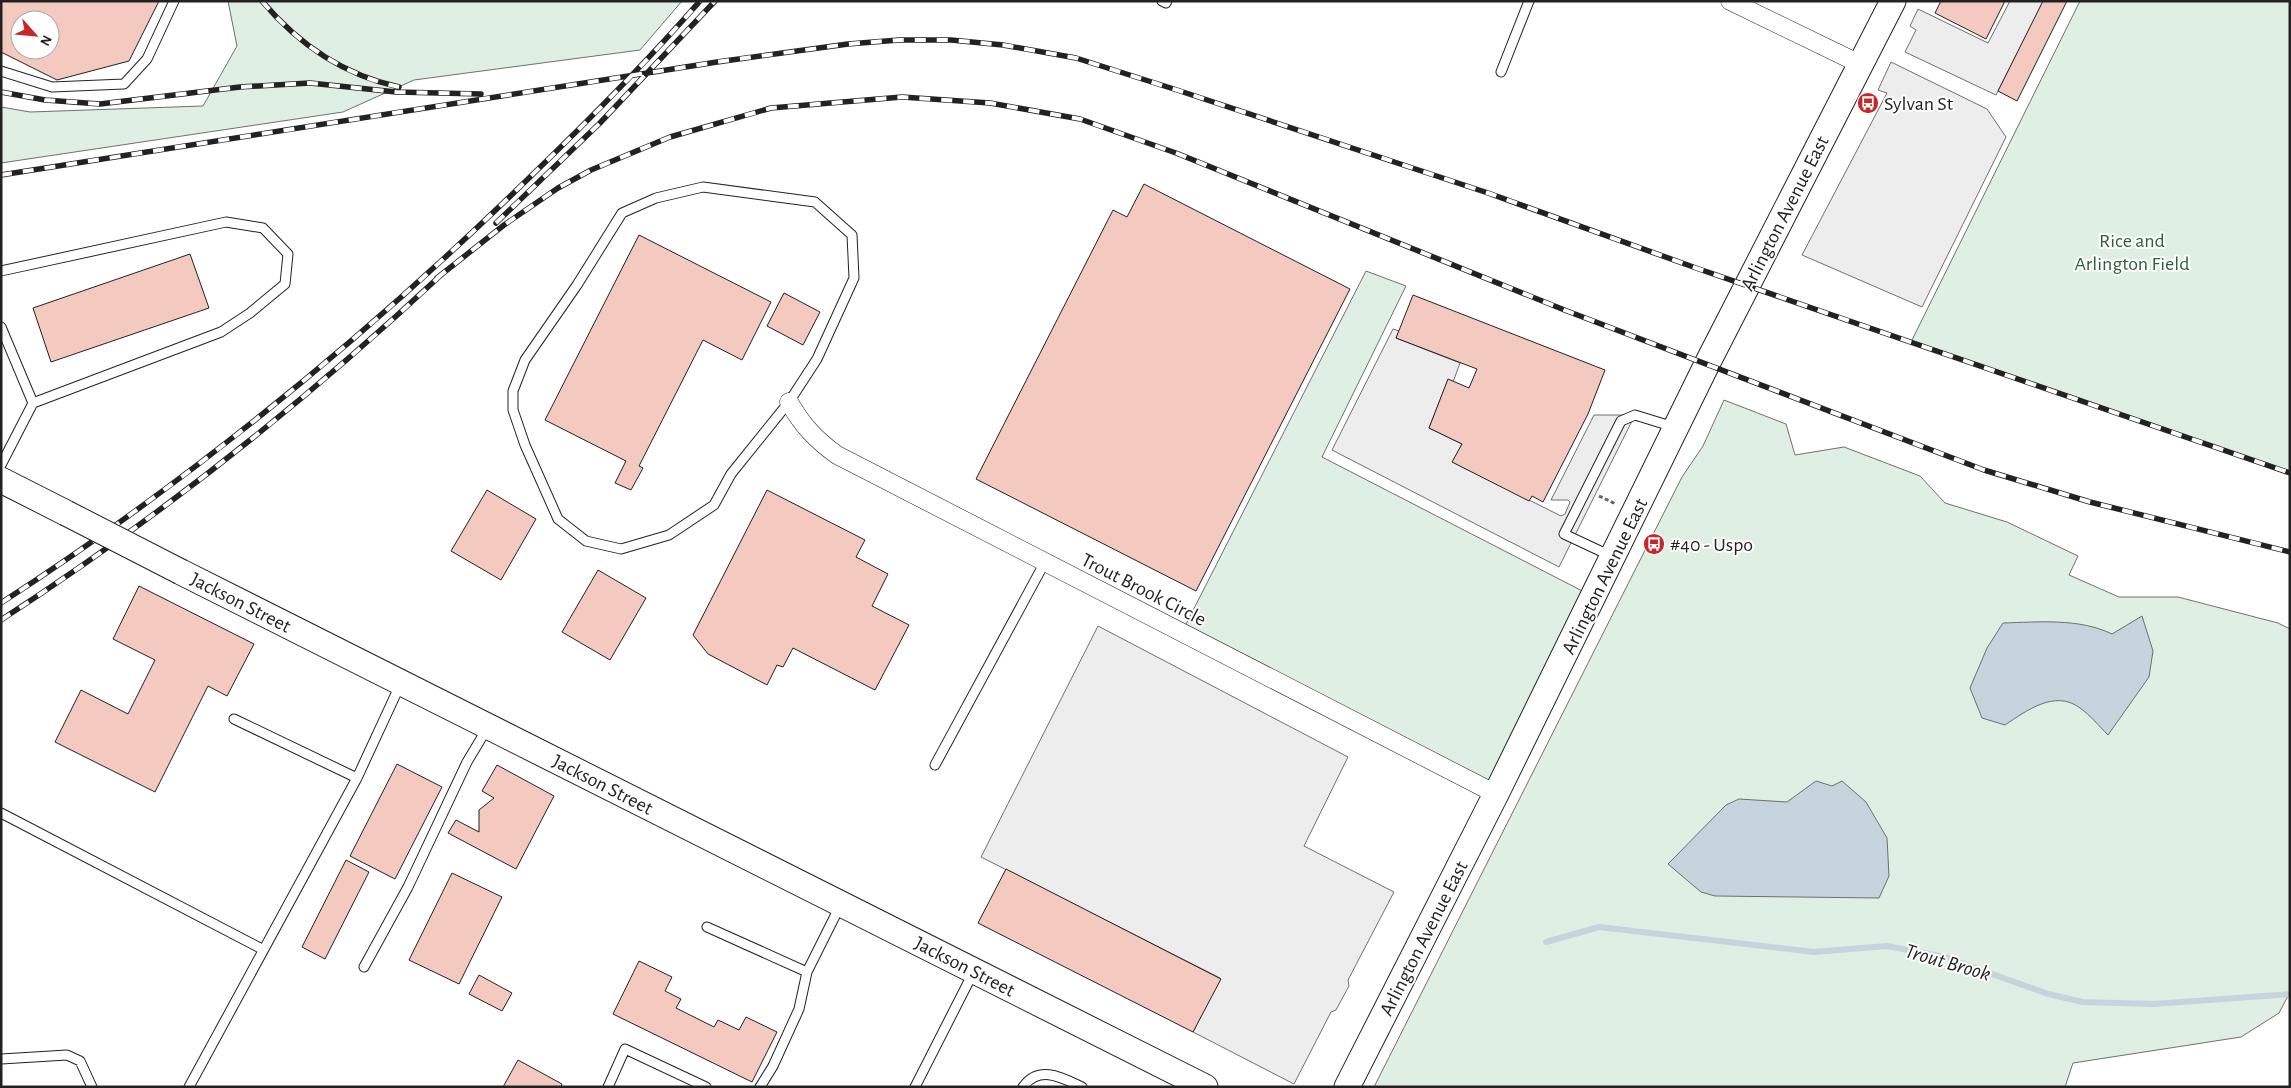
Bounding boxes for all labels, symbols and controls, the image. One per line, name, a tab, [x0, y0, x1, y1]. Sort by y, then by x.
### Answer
north arrow	[10, 10, 60, 60]
text: N	[37, 33, 54, 48]
bus stop icon: Sylvan St	[1856, 91, 1880, 115]
place label: Sylvan St	[1884, 94, 1954, 114]
street label: Arlington Avenue East	[1737, 132, 1833, 294]
park label: Rice and Arlington Field	[2074, 231, 2190, 274]
street label: Arlington Avenue East	[1558, 495, 1652, 658]
bus stop icon: #40 - Uspo	[1642, 532, 1666, 556]
place label: #40 - Uspo	[1670, 535, 1753, 555]
street label: Trout Brook Circle	[1078, 550, 1209, 630]
street label: Jackson Street	[187, 569, 294, 637]
street label: Jackson Street	[549, 751, 656, 819]
street label: Arlington Avenue East	[1376, 857, 1472, 1019]
street label: Jackson Street	[911, 933, 1018, 1001]
water label: Trout Brook	[1903, 940, 1993, 985]

